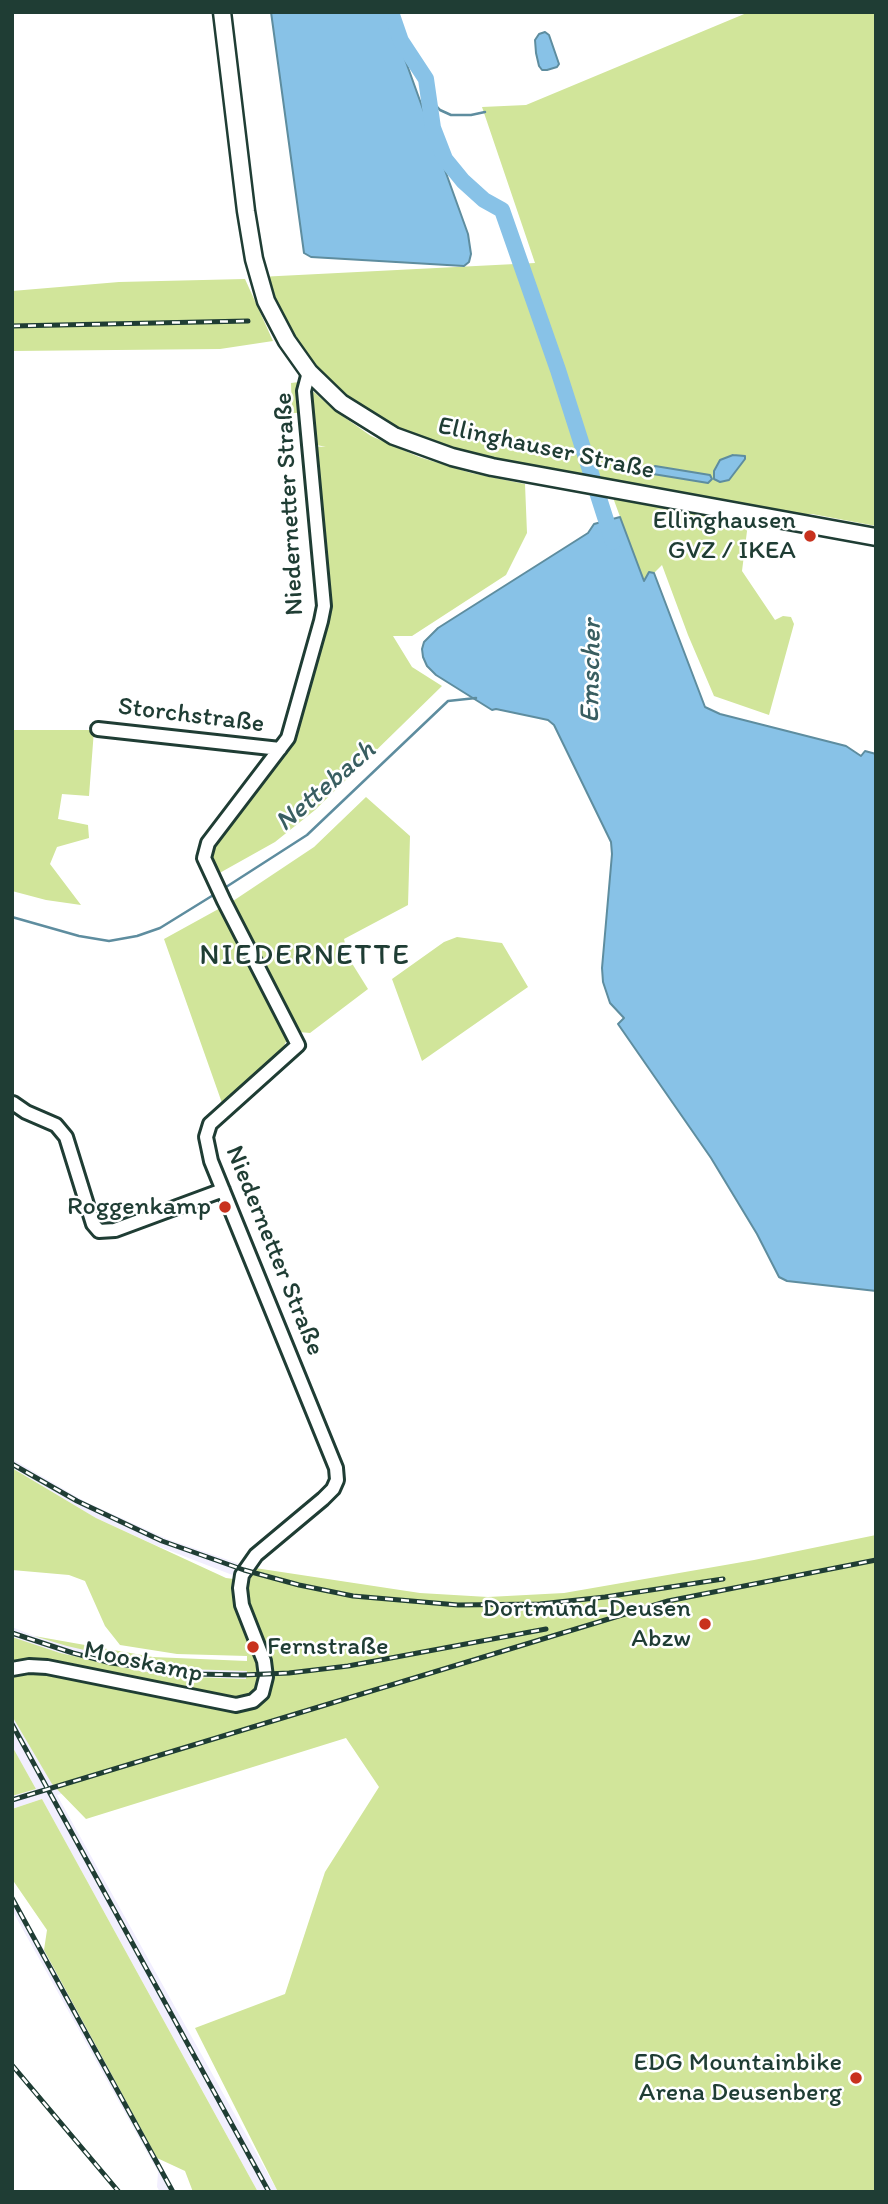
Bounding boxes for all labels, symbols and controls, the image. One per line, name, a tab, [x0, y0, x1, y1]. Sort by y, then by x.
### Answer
street label: Niedernetter Straße	[269, 392, 311, 616]
street label: Ellinghauser Straße	[435, 411, 657, 487]
place label: Ellinghausen GVZ / IKEA	[653, 505, 796, 566]
marker: Ellinghausen GVZ / IKEA	[802, 528, 818, 544]
water label: Emscher	[574, 619, 610, 723]
street label: Storchstraße	[116, 692, 266, 740]
water label: Nettebach	[269, 734, 383, 840]
district label: NIEDERNETTE	[201, 938, 409, 974]
street label: Niedernetter Straße	[218, 1142, 330, 1360]
place label: Roggenkamp	[67, 1191, 211, 1223]
marker: Roggenkamp	[217, 1199, 233, 1215]
place label: Dortmund-Deusen Abzw	[482, 1593, 691, 1654]
marker: Dortmund-Deusen Abzw	[697, 1616, 713, 1632]
place label: Fernstraße	[267, 1631, 389, 1663]
street label: Mooskamp	[81, 1635, 205, 1691]
marker: Fernstraße	[245, 1639, 261, 1655]
place label: EDG Mountainbike Arena Deusenberg	[633, 2047, 842, 2108]
marker: EDG Mountainbike Arena Deusenberg	[848, 2070, 864, 2086]

